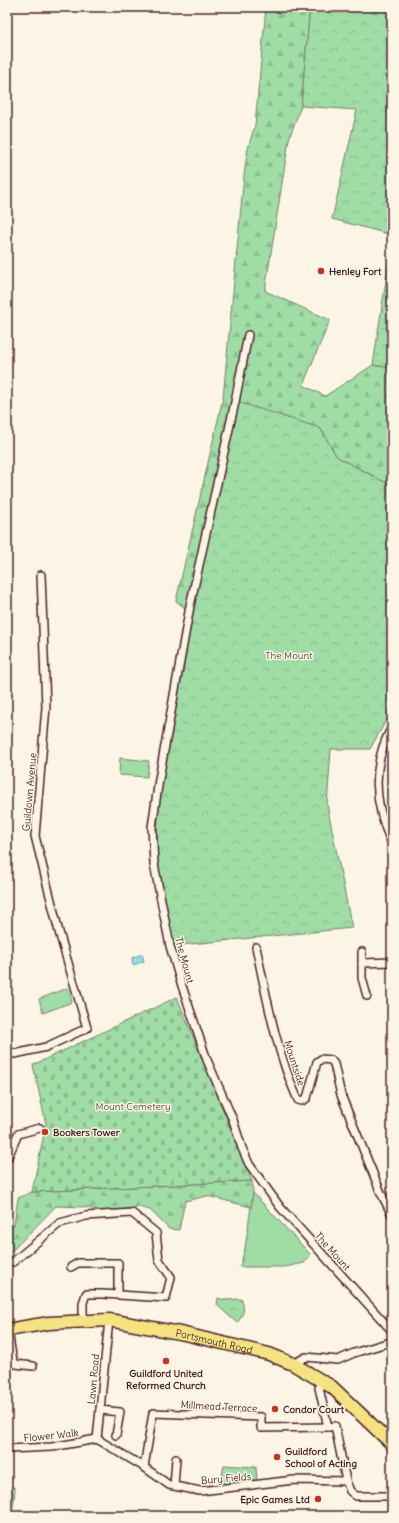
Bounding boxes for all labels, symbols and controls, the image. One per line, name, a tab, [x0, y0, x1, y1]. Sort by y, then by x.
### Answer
place label: Henley Fort	[329, 265, 382, 278]
marker: Henley Fort	[316, 266, 326, 276]
park label: The Mount	[265, 649, 313, 662]
street label: Guildown Avenue	[20, 752, 39, 832]
street label: The Mount	[172, 936, 197, 985]
street label: Mountside	[281, 1039, 308, 1087]
park label: Mount Cemetery	[95, 1100, 171, 1113]
place label: Bookers Tower	[53, 1126, 121, 1139]
marker: Bookers Tower	[40, 1127, 50, 1137]
street label: The Mount	[312, 1229, 354, 1274]
street label: Portsmouth Road	[175, 1326, 254, 1357]
street label: Lawn Road	[85, 1353, 102, 1405]
marker: Guildford United Reformed Church	[161, 1356, 171, 1366]
place label: Guildford United Reformed Church	[126, 1367, 206, 1392]
street label: Millmead Terrace	[180, 1398, 258, 1415]
place label: Condor Court	[283, 1403, 345, 1416]
marker: Condor Court	[270, 1404, 280, 1414]
street label: Flower Walk	[23, 1426, 79, 1445]
place label: Guildford School of Acting	[285, 1445, 357, 1470]
marker: Guildford School of Acting	[272, 1452, 282, 1462]
street label: Bury Fields	[200, 1470, 252, 1487]
place label: Epic Games Ltd	[240, 1493, 310, 1506]
marker: Epic Games Ltd	[313, 1494, 323, 1504]

